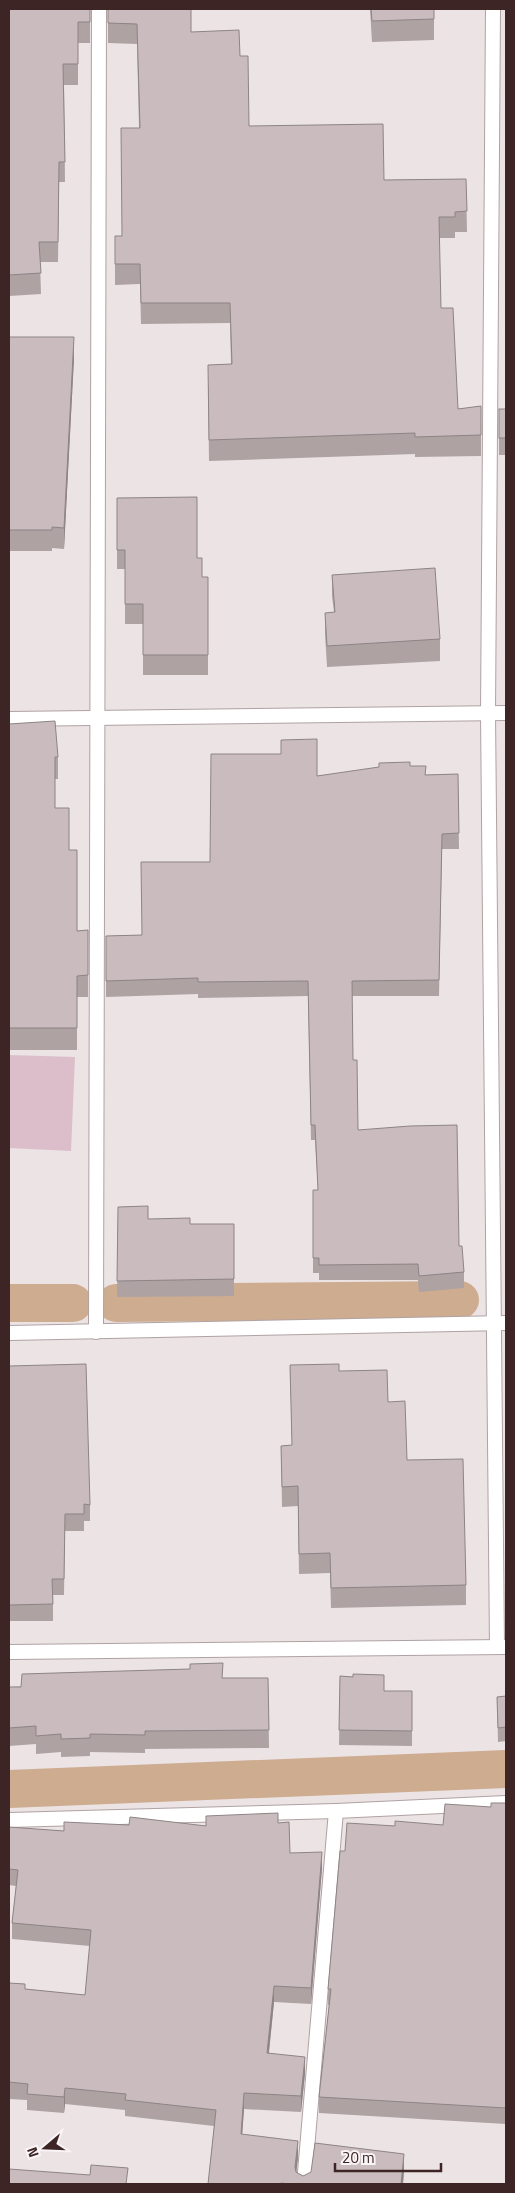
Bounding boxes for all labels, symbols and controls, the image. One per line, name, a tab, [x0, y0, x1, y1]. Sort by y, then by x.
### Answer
north arrow	[20, 2123, 70, 2173]
scale bar	[335, 2140, 441, 2172]
text: N	[21, 2144, 44, 2160]
text: 20 m	[342, 2146, 375, 2169]

